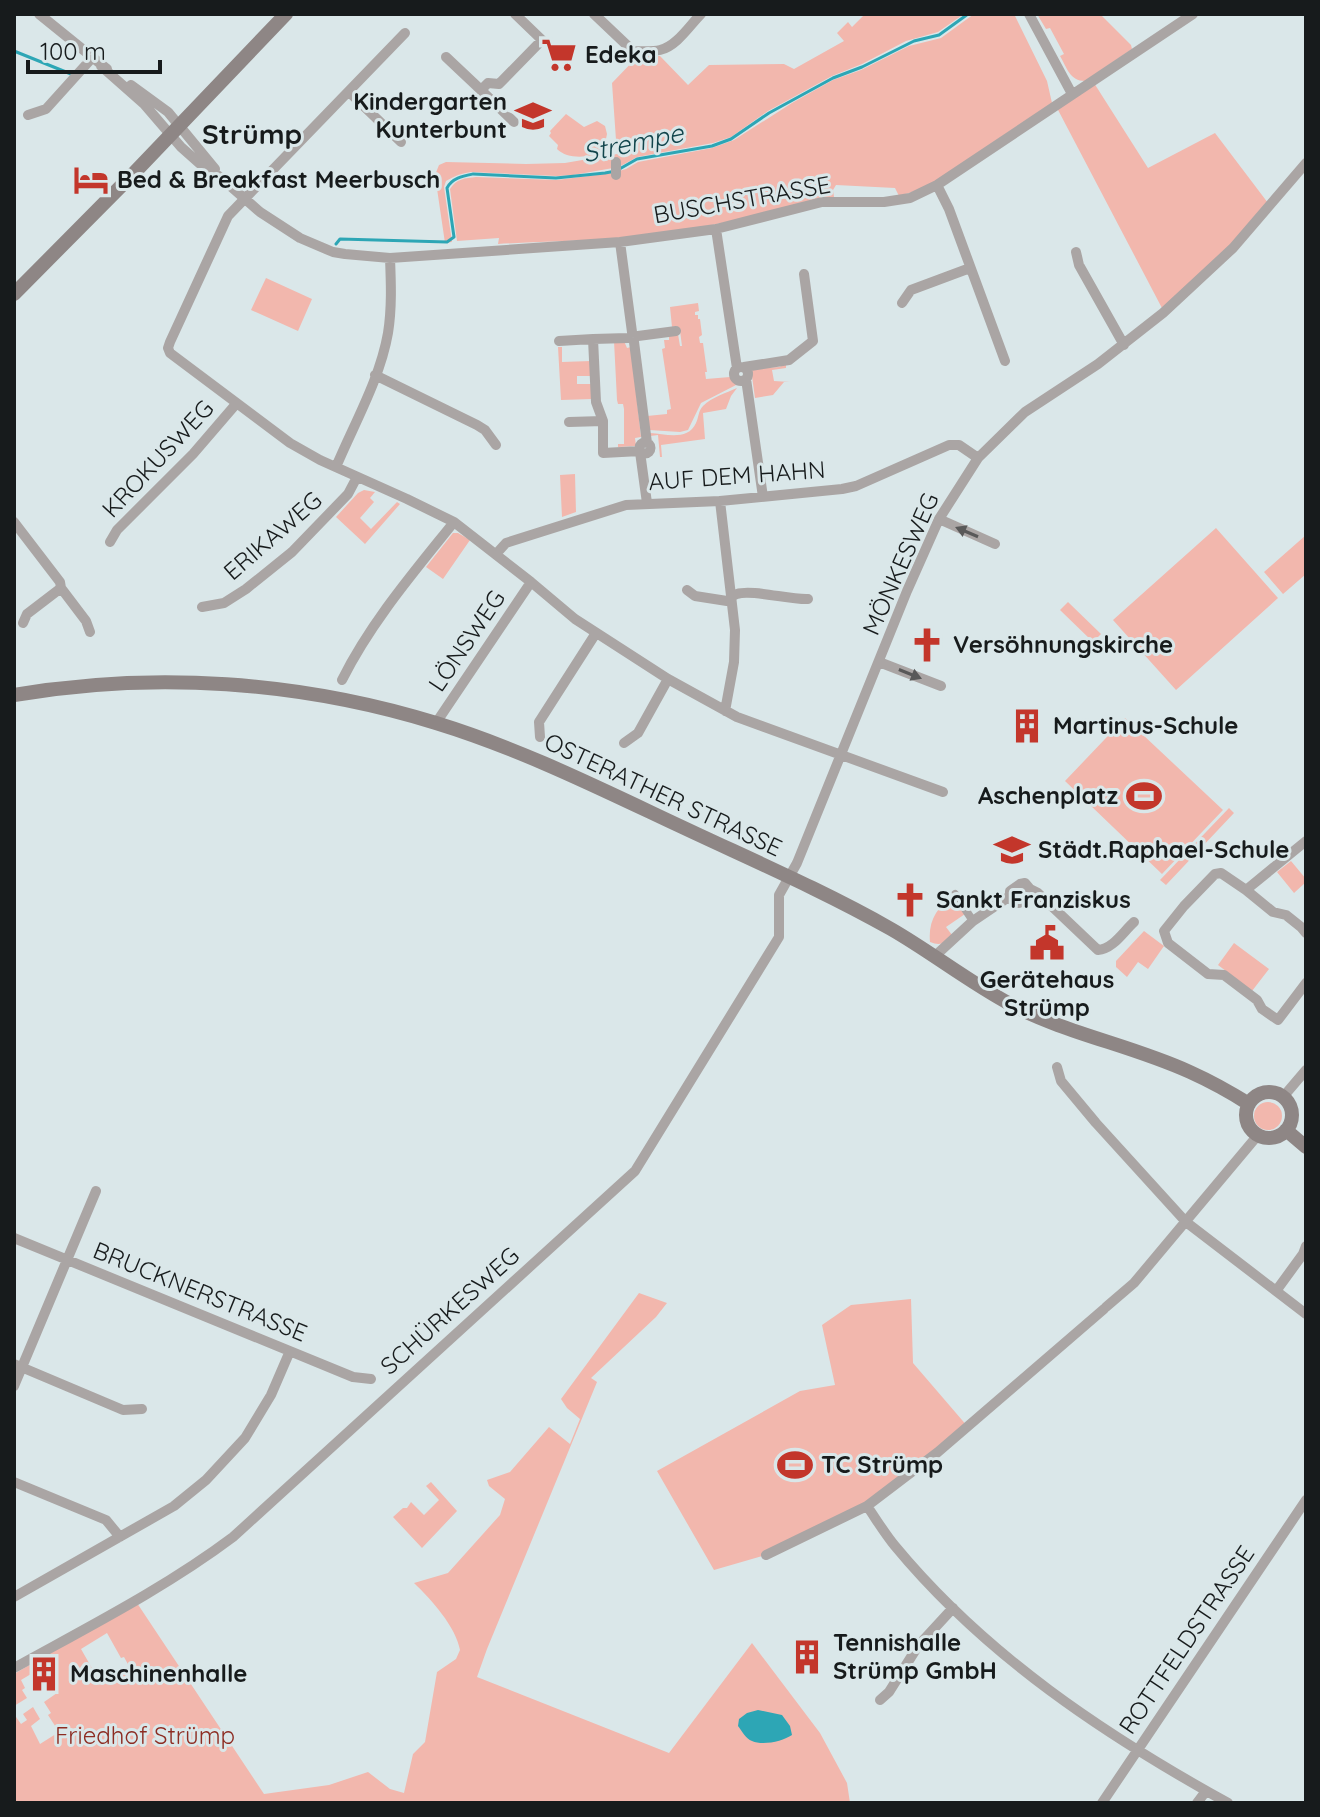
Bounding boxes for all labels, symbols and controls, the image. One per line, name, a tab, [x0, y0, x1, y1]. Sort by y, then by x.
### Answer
scale bar	[28, 24, 160, 74]
text: 100 m	[40, 36, 106, 66]
supermarket icon: Edeka	[540, 36, 578, 74]
place label: Edeka	[585, 39, 656, 69]
place label: Kindergarten Kunterbunt	[353, 86, 507, 144]
school or university icon: Kindergarten Kunterbunt	[514, 97, 552, 135]
district label: Strümp	[202, 116, 302, 151]
water label: Strempe	[580, 116, 687, 169]
hotel icon: Bed & Breakfast Meerbusch	[72, 161, 110, 199]
place label: Bed & Breakfast Meerbusch	[117, 164, 440, 194]
street label: BUSCHSTRASSE	[651, 169, 833, 229]
street label: KROKUSWEG	[95, 393, 219, 523]
street label: AUF DEM HAHN	[647, 454, 826, 496]
street label: ERIKAWEG	[217, 484, 328, 586]
street label: MÖNKESWEG	[855, 488, 945, 639]
one-way arrow	[955, 525, 979, 538]
street label: LÖNSWEG	[421, 584, 511, 697]
church icon: Versöhnungskirche	[908, 626, 946, 664]
place label: Versöhnungskirche	[953, 629, 1173, 659]
one-way arrow	[898, 668, 922, 681]
building icon: Martinus-Schule	[1008, 707, 1046, 745]
place label: Martinus-Schule	[1053, 710, 1238, 740]
street label: OSTERATHER STRASSE	[540, 726, 787, 862]
sports icon: Aschenplatz	[1125, 777, 1163, 815]
place label: Aschenplatz	[978, 780, 1118, 810]
school or university icon: Städt.Raphael-Schule	[993, 831, 1031, 869]
place label: Städt.Raphael-Schule	[1038, 834, 1289, 864]
church icon: Sankt Franziskus	[891, 881, 929, 919]
place label: Sankt Franziskus	[936, 884, 1131, 914]
public building icon: Gerätehaus Strümp	[1028, 924, 1066, 962]
place label: Gerätehaus Strümp	[980, 964, 1114, 1022]
street label: BRUCKNERSTRASSE	[89, 1234, 312, 1348]
street label: SCHÜRKESWEG	[374, 1240, 525, 1380]
sports icon: TC Strümp	[776, 1446, 814, 1484]
place label: TC Strümp	[821, 1449, 943, 1479]
street label: ROTTFELDSTRASSE	[1112, 1539, 1260, 1739]
place label: Tennishalle Strümp GmbH	[833, 1627, 997, 1685]
building icon: Tennishalle Strümp GmbH	[788, 1638, 826, 1676]
building icon: Maschinenhalle	[25, 1655, 63, 1693]
place label: Maschinenhalle	[70, 1658, 247, 1688]
park label: Friedhof Strümp	[55, 1720, 235, 1750]

